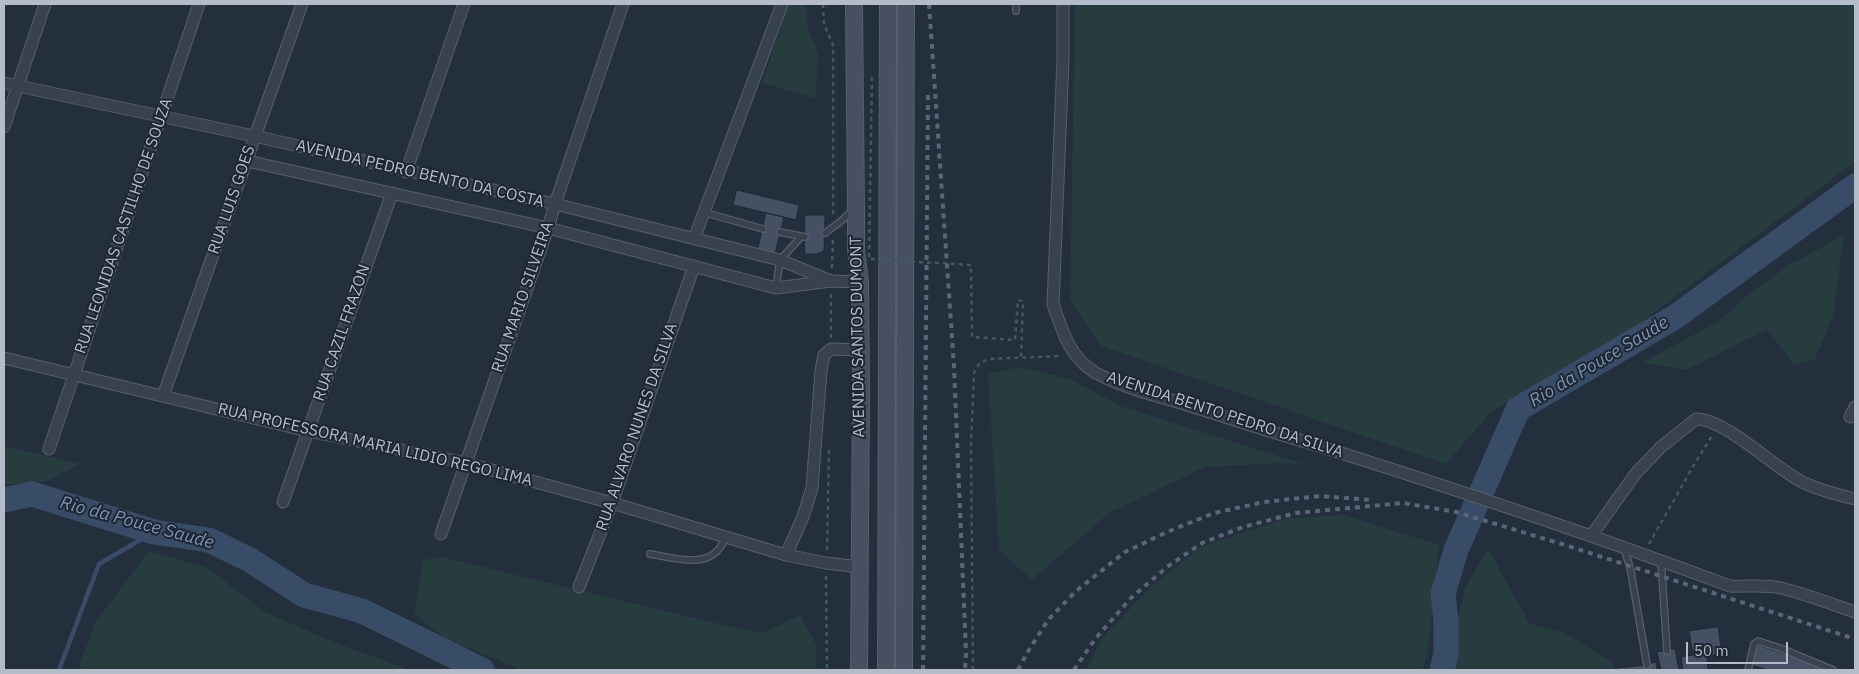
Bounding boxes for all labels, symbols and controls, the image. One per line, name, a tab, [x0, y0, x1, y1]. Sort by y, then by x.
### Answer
street label: RUA LEONIDAS CASTILHO DE SOUZA	[71, 96, 177, 356]
street label: AVENIDA PEDRO BENTO DA COSTA	[294, 136, 546, 212]
street label: RUA LUIS GOES	[204, 143, 260, 257]
street label: RUA MARIO SILVEIRA	[488, 219, 558, 375]
street label: AVENIDA SANTOS DUMONT	[847, 236, 869, 438]
street label: RUA CAZIL FRAZON	[310, 262, 374, 404]
water label: Rio da Pouce Saude	[1526, 312, 1672, 412]
street label: RUA ALVARO NUNES DA SILVA	[592, 320, 682, 534]
street label: AVENIDA BENTO PEDRO DA SILVA	[1104, 368, 1346, 462]
street label: RUA PROFESSORA MARIA LIDIO REGO LIMA	[216, 399, 534, 491]
water label: Rio da Pouce Saude	[58, 492, 216, 554]
scale bar	[1689, 632, 1792, 664]
text: 50 m	[1694, 641, 1729, 660]

